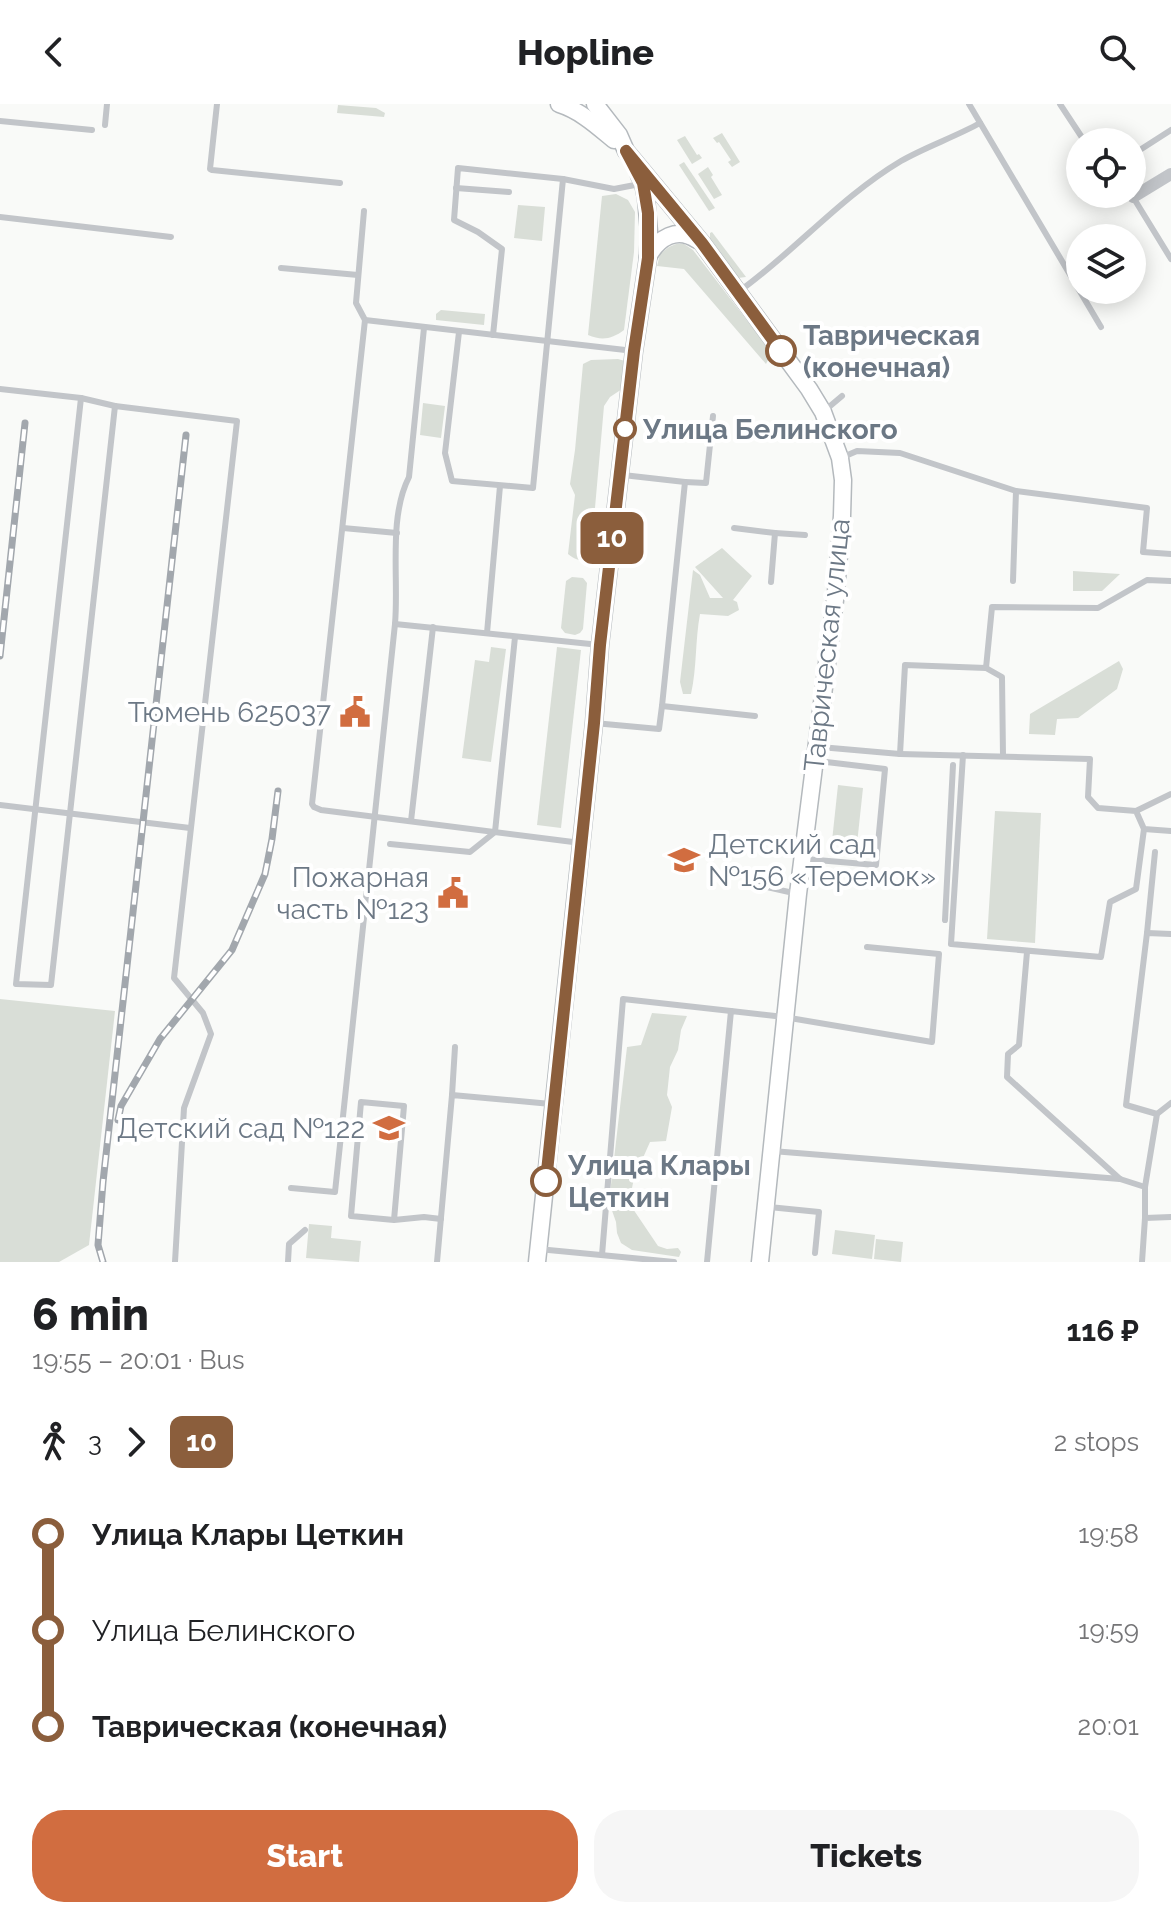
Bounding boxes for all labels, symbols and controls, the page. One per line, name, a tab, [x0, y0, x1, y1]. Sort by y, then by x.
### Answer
icon: back	[32, 30, 76, 74]
icon: search	[1095, 30, 1139, 74]
text: Hopline	[517, 31, 654, 73]
map controls	[1066, 128, 1146, 304]
button: locate	[1066, 128, 1146, 208]
button: layers	[1066, 224, 1146, 304]
place label: Таврическая (конечная)	[803, 319, 980, 384]
marker: Таврическая (конечная)	[766, 336, 796, 366]
place label: Улица Белинского	[642, 413, 898, 446]
marker: Улица Белинского	[614, 418, 636, 440]
line badge: 10	[576, 512, 648, 564]
street label: Таврическая улица	[797, 517, 857, 773]
text: 10	[596, 521, 628, 554]
public building icon: Тюмень 625037	[338, 695, 372, 729]
place label: Тюмень 625037	[128, 696, 331, 729]
place label: Детский сад №156 «Теремок»	[708, 828, 936, 893]
school or university icon: Детский сад №156 «Теремок»	[667, 843, 701, 877]
place label: Пожарная часть №123	[276, 861, 429, 926]
public building icon: Пожарная часть №123	[436, 876, 470, 910]
school or university icon: Детский сад №122	[372, 1111, 406, 1145]
place label: Детский сад №122	[117, 1112, 365, 1145]
place label: Улица Клары Цеткин	[567, 1149, 751, 1214]
marker: Улица Клары Цеткин	[531, 1166, 561, 1196]
text: 6 min	[32, 1289, 149, 1340]
text: 116 ₽	[1067, 1313, 1139, 1348]
text: 19:55 – 20:01 · Bus	[32, 1345, 245, 1375]
icon: walk	[32, 1420, 76, 1464]
icon: forward	[114, 1420, 158, 1464]
text: 10	[186, 1425, 217, 1458]
text: 3	[88, 1427, 102, 1457]
text: 2 stops	[1054, 1427, 1139, 1457]
text: Улица Клары Цеткин	[92, 1517, 404, 1552]
text: 19:58	[1078, 1519, 1139, 1549]
text: Улица Белинского	[92, 1613, 355, 1648]
text: 19:59	[1078, 1615, 1139, 1645]
text: Таврическая (конечная)	[92, 1709, 447, 1744]
text: 20:01	[1078, 1711, 1139, 1741]
button: Start	[32, 1810, 578, 1902]
button: Tickets	[594, 1810, 1139, 1902]

